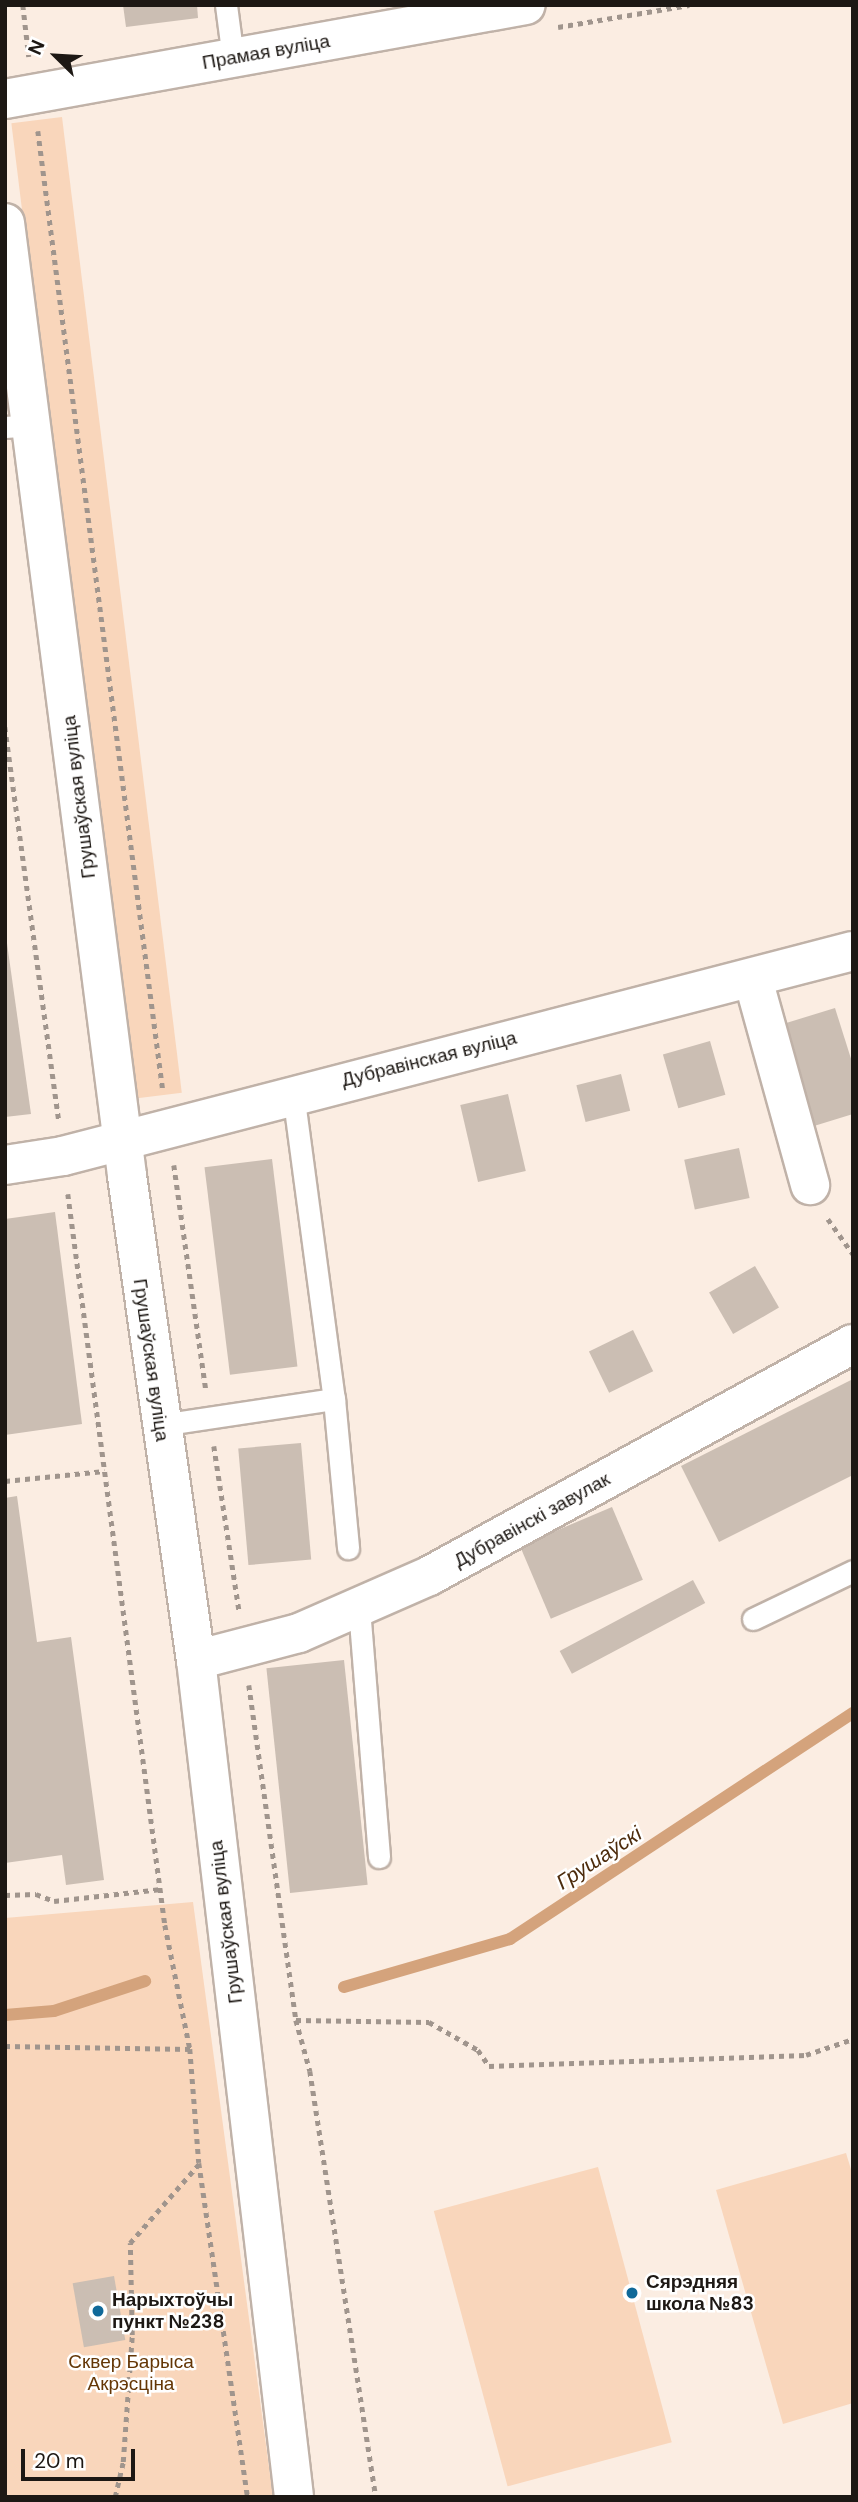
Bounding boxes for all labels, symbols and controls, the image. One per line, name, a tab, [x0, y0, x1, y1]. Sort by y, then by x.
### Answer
north arrow	[21, 21, 91, 91]
street label: Прамая вуліца	[200, 30, 332, 74]
text: N	[22, 36, 51, 59]
street label: Грушаўская вуліца	[58, 714, 100, 880]
street label: Дубравінская вуліца	[339, 1026, 519, 1092]
street label: Грушаўская вуліца	[128, 1277, 174, 1443]
street label: Дубравінскі завулак	[450, 1468, 614, 1572]
water label: Грушаўскі	[552, 1821, 646, 1895]
street label: Грушаўская вуліца	[205, 1839, 247, 2005]
place label: Сярэдняя школа №83	[646, 2271, 754, 2315]
marker: Сярэдняя школа №83	[624, 2285, 640, 2301]
place label: Нарыхтоўчы пункт №238	[112, 2289, 233, 2333]
marker: Нарыхтоўчы пункт №238	[90, 2303, 106, 2319]
park label: Сквер Барыса Акрэсціна	[68, 2351, 194, 2395]
scale bar	[24, 2436, 138, 2480]
text: 20 m	[34, 2447, 85, 2475]

